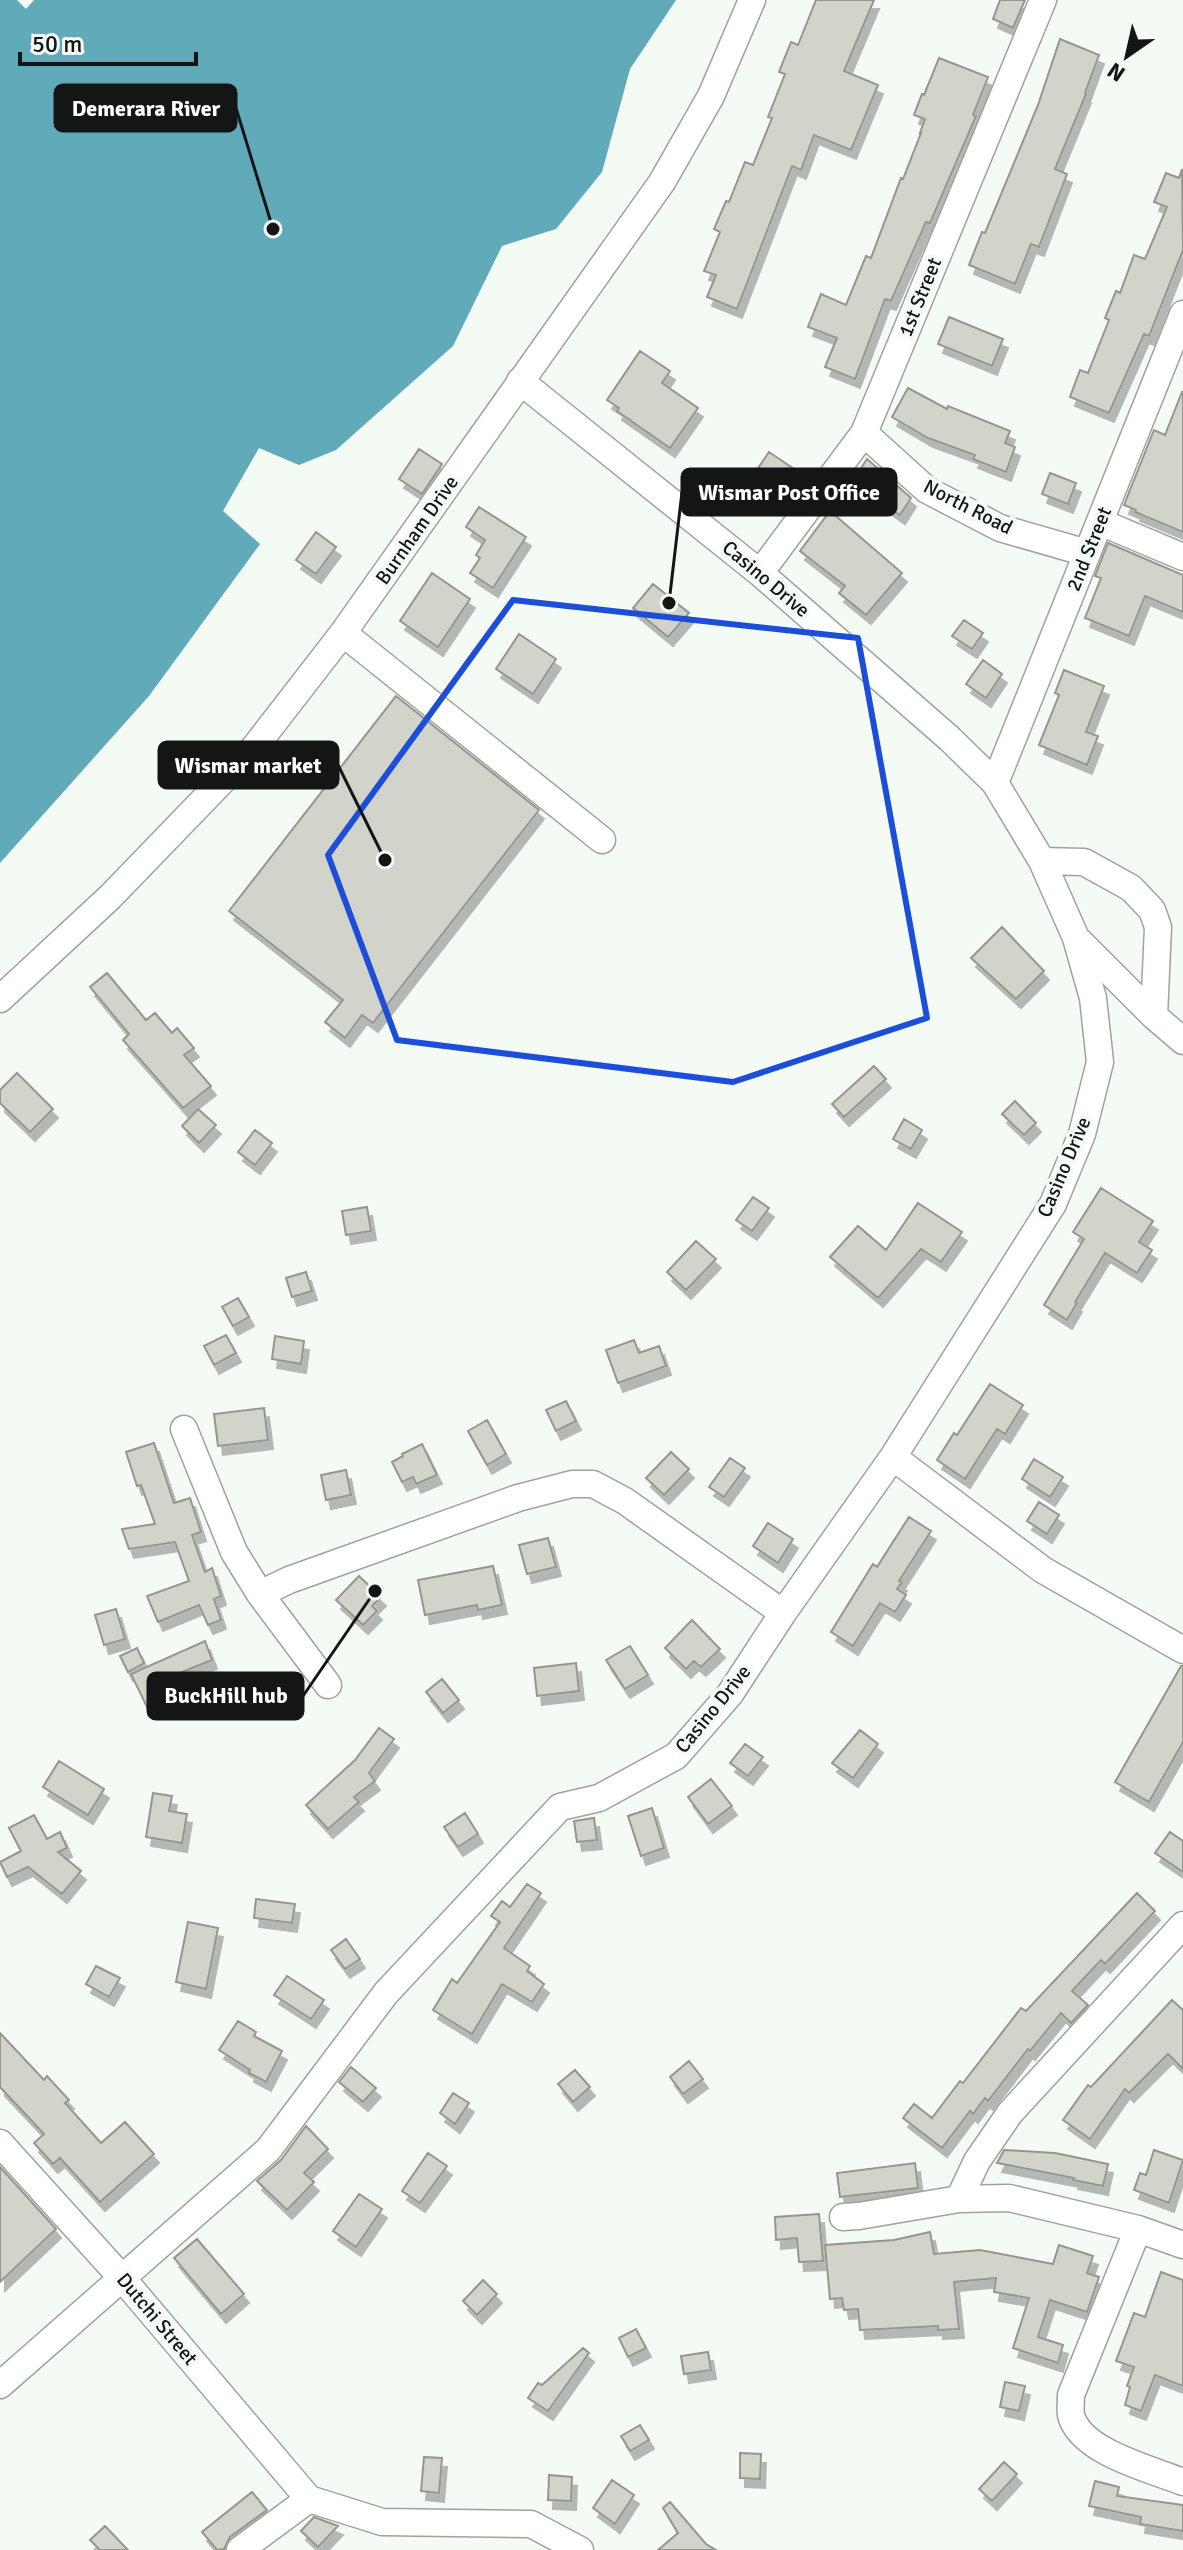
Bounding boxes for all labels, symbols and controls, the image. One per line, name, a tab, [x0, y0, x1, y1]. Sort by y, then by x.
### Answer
scale bar	[20, 16, 196, 66]
north arrow	[1087, 16, 1167, 96]
text: 50 m	[32, 29, 82, 59]
text: N	[1102, 57, 1130, 88]
callout: Demerara River	[55, 85, 236, 131]
text: Demerara River	[72, 95, 221, 122]
street label: 1st Street	[893, 254, 947, 340]
callout: Wismar Post Office	[682, 469, 896, 515]
street label: Burnham Drive	[370, 471, 464, 589]
street label: North Road	[919, 474, 1017, 540]
text: Wismar Post Office	[698, 479, 880, 506]
street label: 2nd Street	[1061, 503, 1117, 595]
street label: Casino Drive	[717, 535, 815, 623]
callout: Wismar market	[159, 742, 338, 788]
text: Wismar market	[175, 752, 321, 779]
street label: Casino Drive	[1032, 1113, 1096, 1221]
street label: Casino Drive	[670, 1660, 756, 1758]
callout: BuckHill hub	[148, 1673, 303, 1719]
text: BuckHill hub	[164, 1682, 288, 1709]
street label: Dutchi Street	[111, 2268, 203, 2370]

